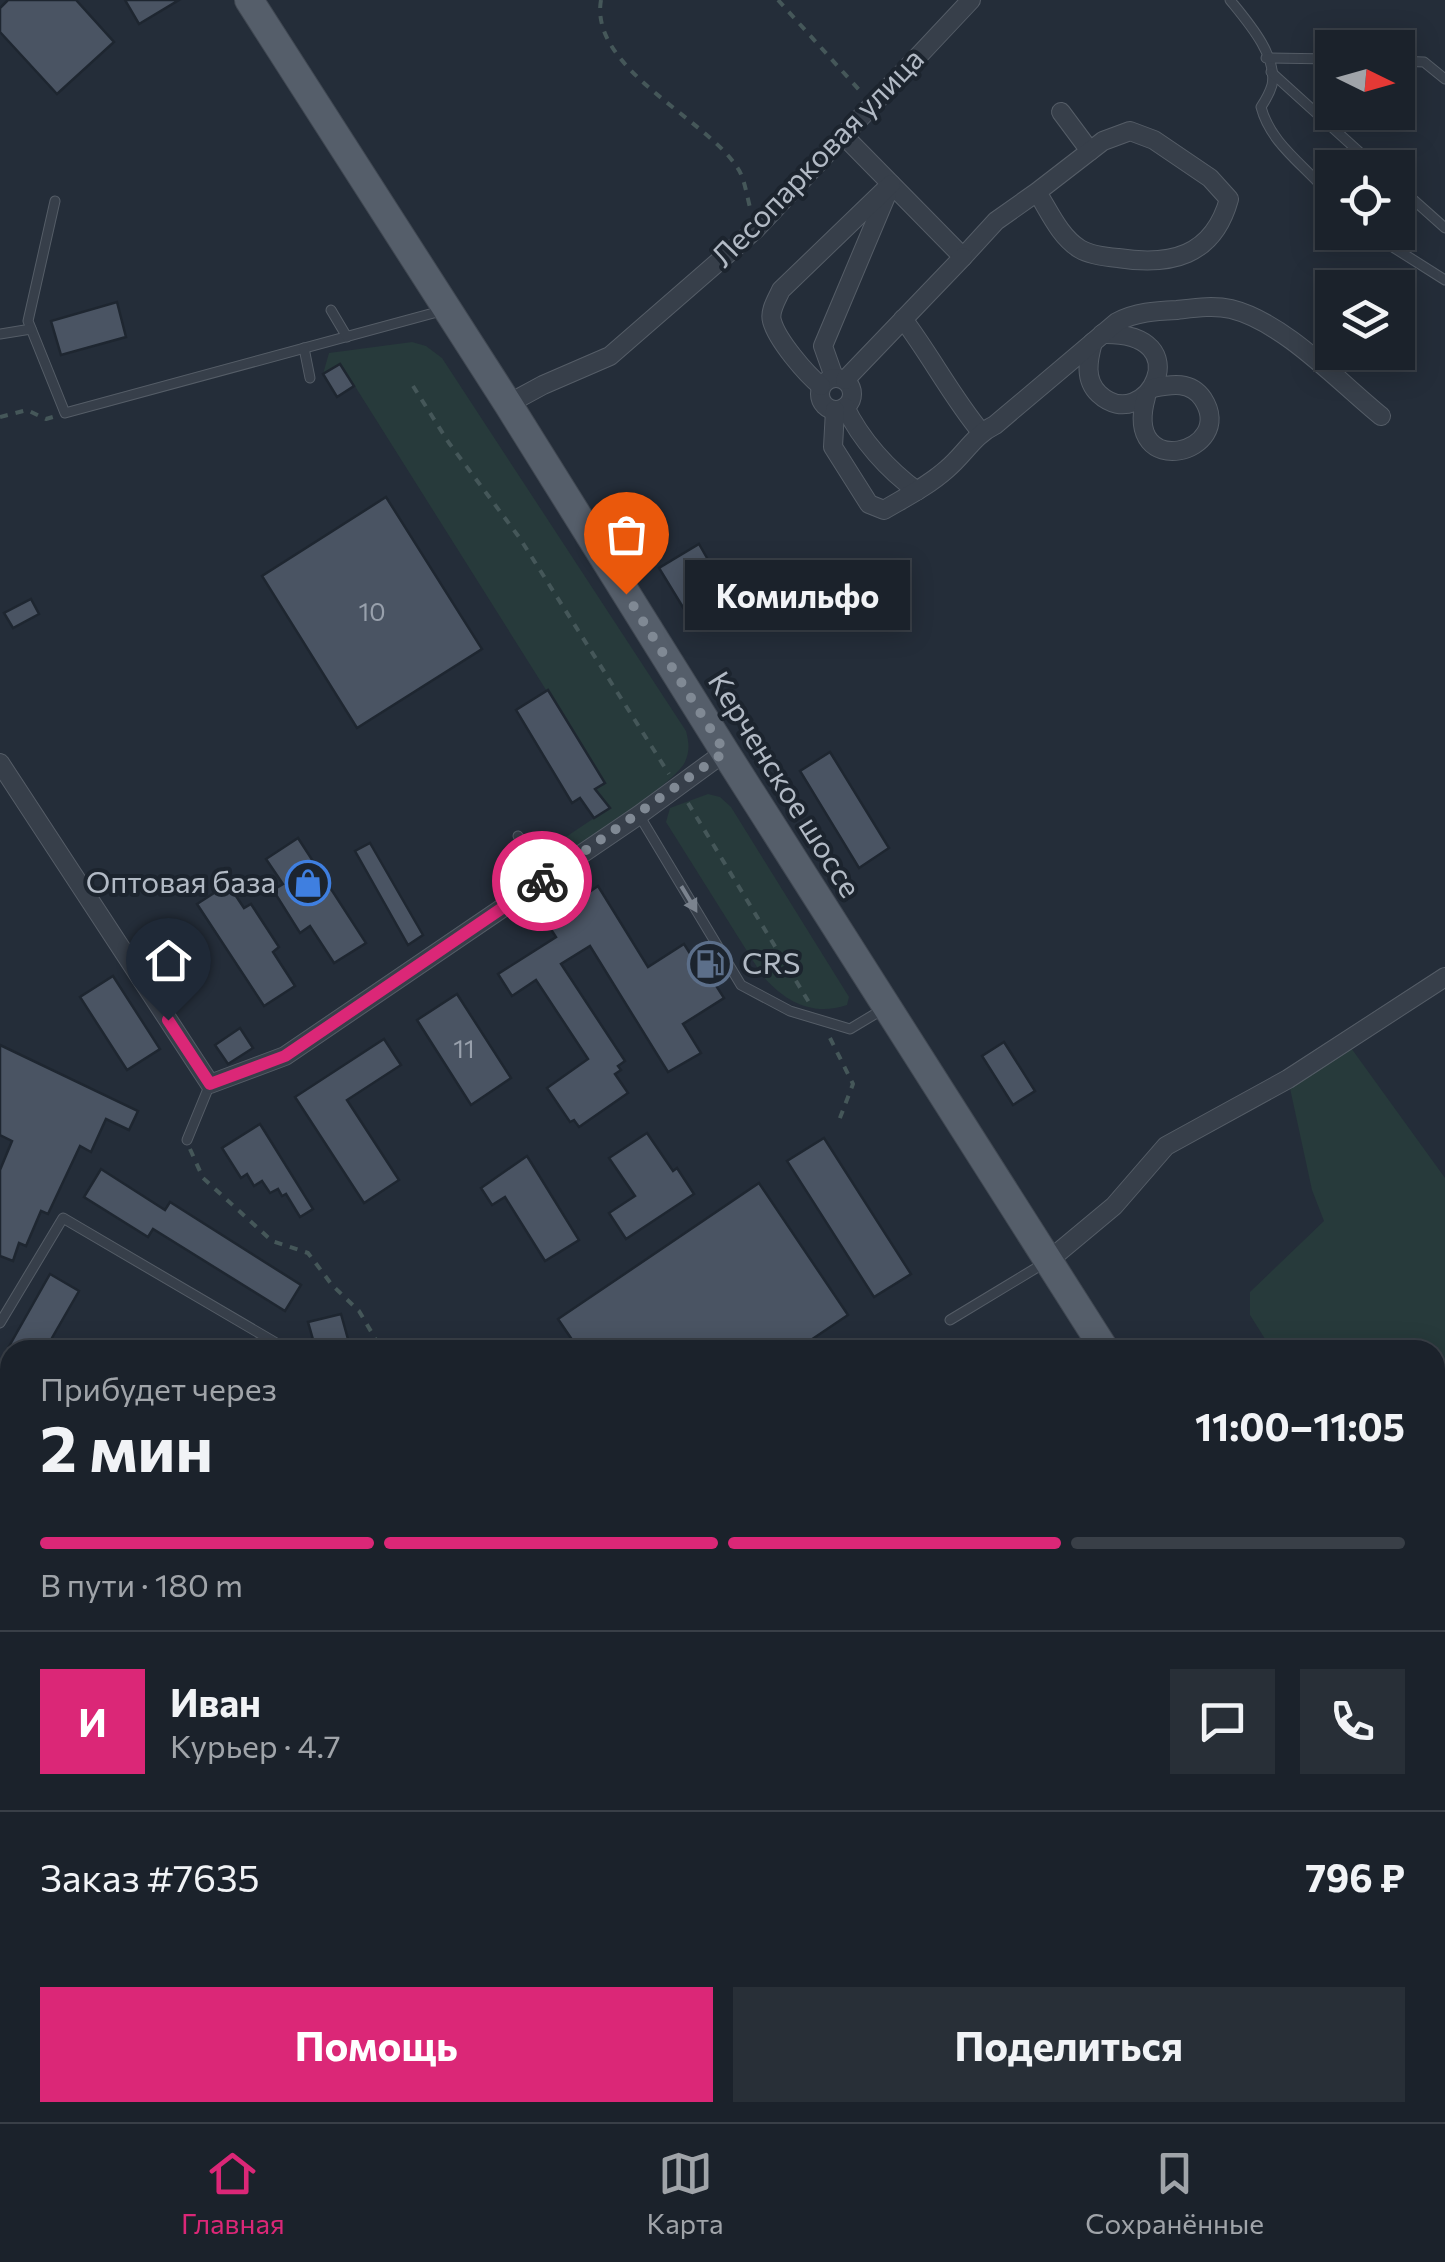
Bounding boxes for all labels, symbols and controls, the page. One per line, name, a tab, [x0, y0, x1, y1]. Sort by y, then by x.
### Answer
north arrow	[1315, 30, 1415, 130]
map controls	[1315, 30, 1415, 370]
street label: Лесопарковая улица	[702, 39, 930, 273]
button: locate	[1315, 150, 1415, 250]
button: layers	[1315, 270, 1415, 370]
pin	[584, 492, 669, 595]
icon: bag	[599, 507, 654, 562]
callout: Комильфо	[686, 559, 911, 629]
text: Комильфо	[716, 575, 879, 615]
house number: 10	[358, 596, 386, 626]
street label: Керченское шоссе	[702, 664, 871, 903]
courier	[492, 831, 592, 931]
icon: bike	[515, 854, 570, 909]
shop icon: Оптовая база	[285, 860, 331, 906]
place label: Оптовая база	[86, 862, 276, 899]
one-way arrow	[680, 885, 697, 913]
pin	[126, 918, 211, 1021]
icon: home	[141, 933, 196, 988]
fuel station icon: CRS	[687, 941, 733, 987]
place label: CRS	[742, 943, 800, 980]
house number: 11	[453, 1033, 475, 1063]
text: Прибудет через	[40, 1368, 277, 1408]
text: 11:00–11:05	[1195, 1402, 1405, 1449]
text: 2 мин	[40, 1406, 213, 1485]
text: В пути · 180 m	[40, 1564, 243, 1604]
button: chat	[1170, 1669, 1275, 1774]
button: phone	[1300, 1669, 1405, 1774]
text: Иван	[170, 1678, 261, 1725]
text: И	[78, 1698, 107, 1745]
text: Курьер · 4.7	[170, 1725, 341, 1765]
text: Заказ #7635	[40, 1853, 260, 1900]
text: 796 ₽	[1305, 1853, 1405, 1900]
button: Помощь	[40, 1987, 713, 2102]
button: Поделиться	[733, 1987, 1405, 2102]
tab: Главная	[181, 2146, 285, 2240]
tab: Карта	[646, 2146, 724, 2240]
tab: Сохранённые	[1085, 2146, 1264, 2240]

